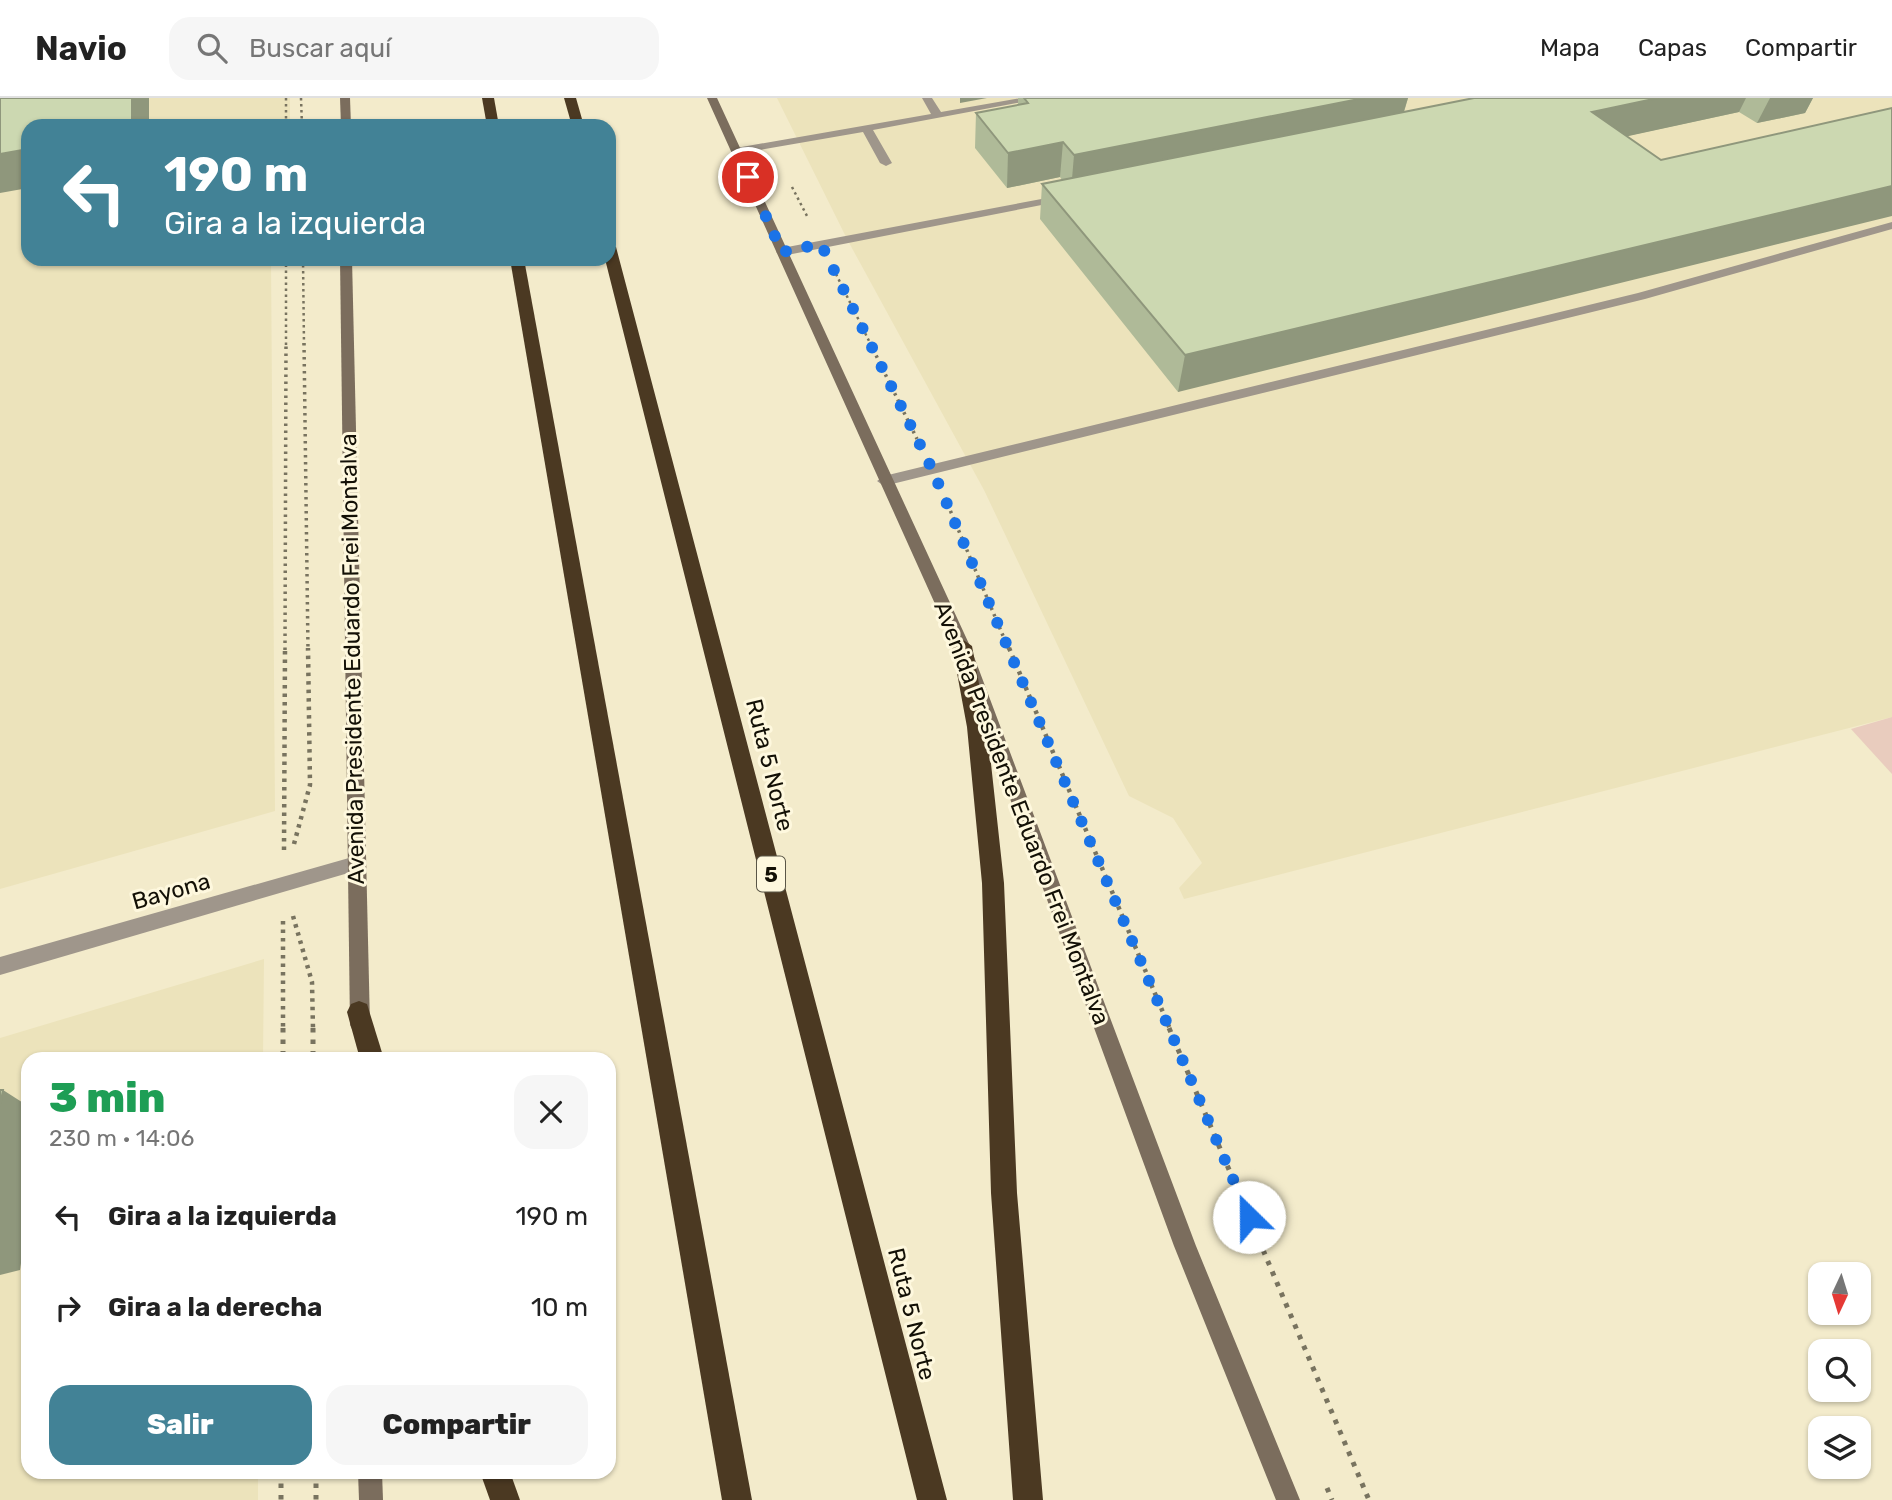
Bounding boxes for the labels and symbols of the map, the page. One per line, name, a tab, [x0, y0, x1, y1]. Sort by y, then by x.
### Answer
pin	[718, 147, 778, 207]
street label: Avenida Presidente Eduardo Frei Montalva	[334, 433, 370, 885]
street label: Avenida Presidente Eduardo Frei Montalva	[928, 597, 1116, 1029]
street label: Ruta 5 Norte	[740, 696, 800, 834]
road number: 5	[757, 856, 785, 892]
street label: Bayona	[129, 867, 213, 915]
position arrow	[1212, 1180, 1286, 1254]
street label: Ruta 5 Norte	[882, 1245, 942, 1383]
north arrow	[1808, 1262, 1871, 1325]

